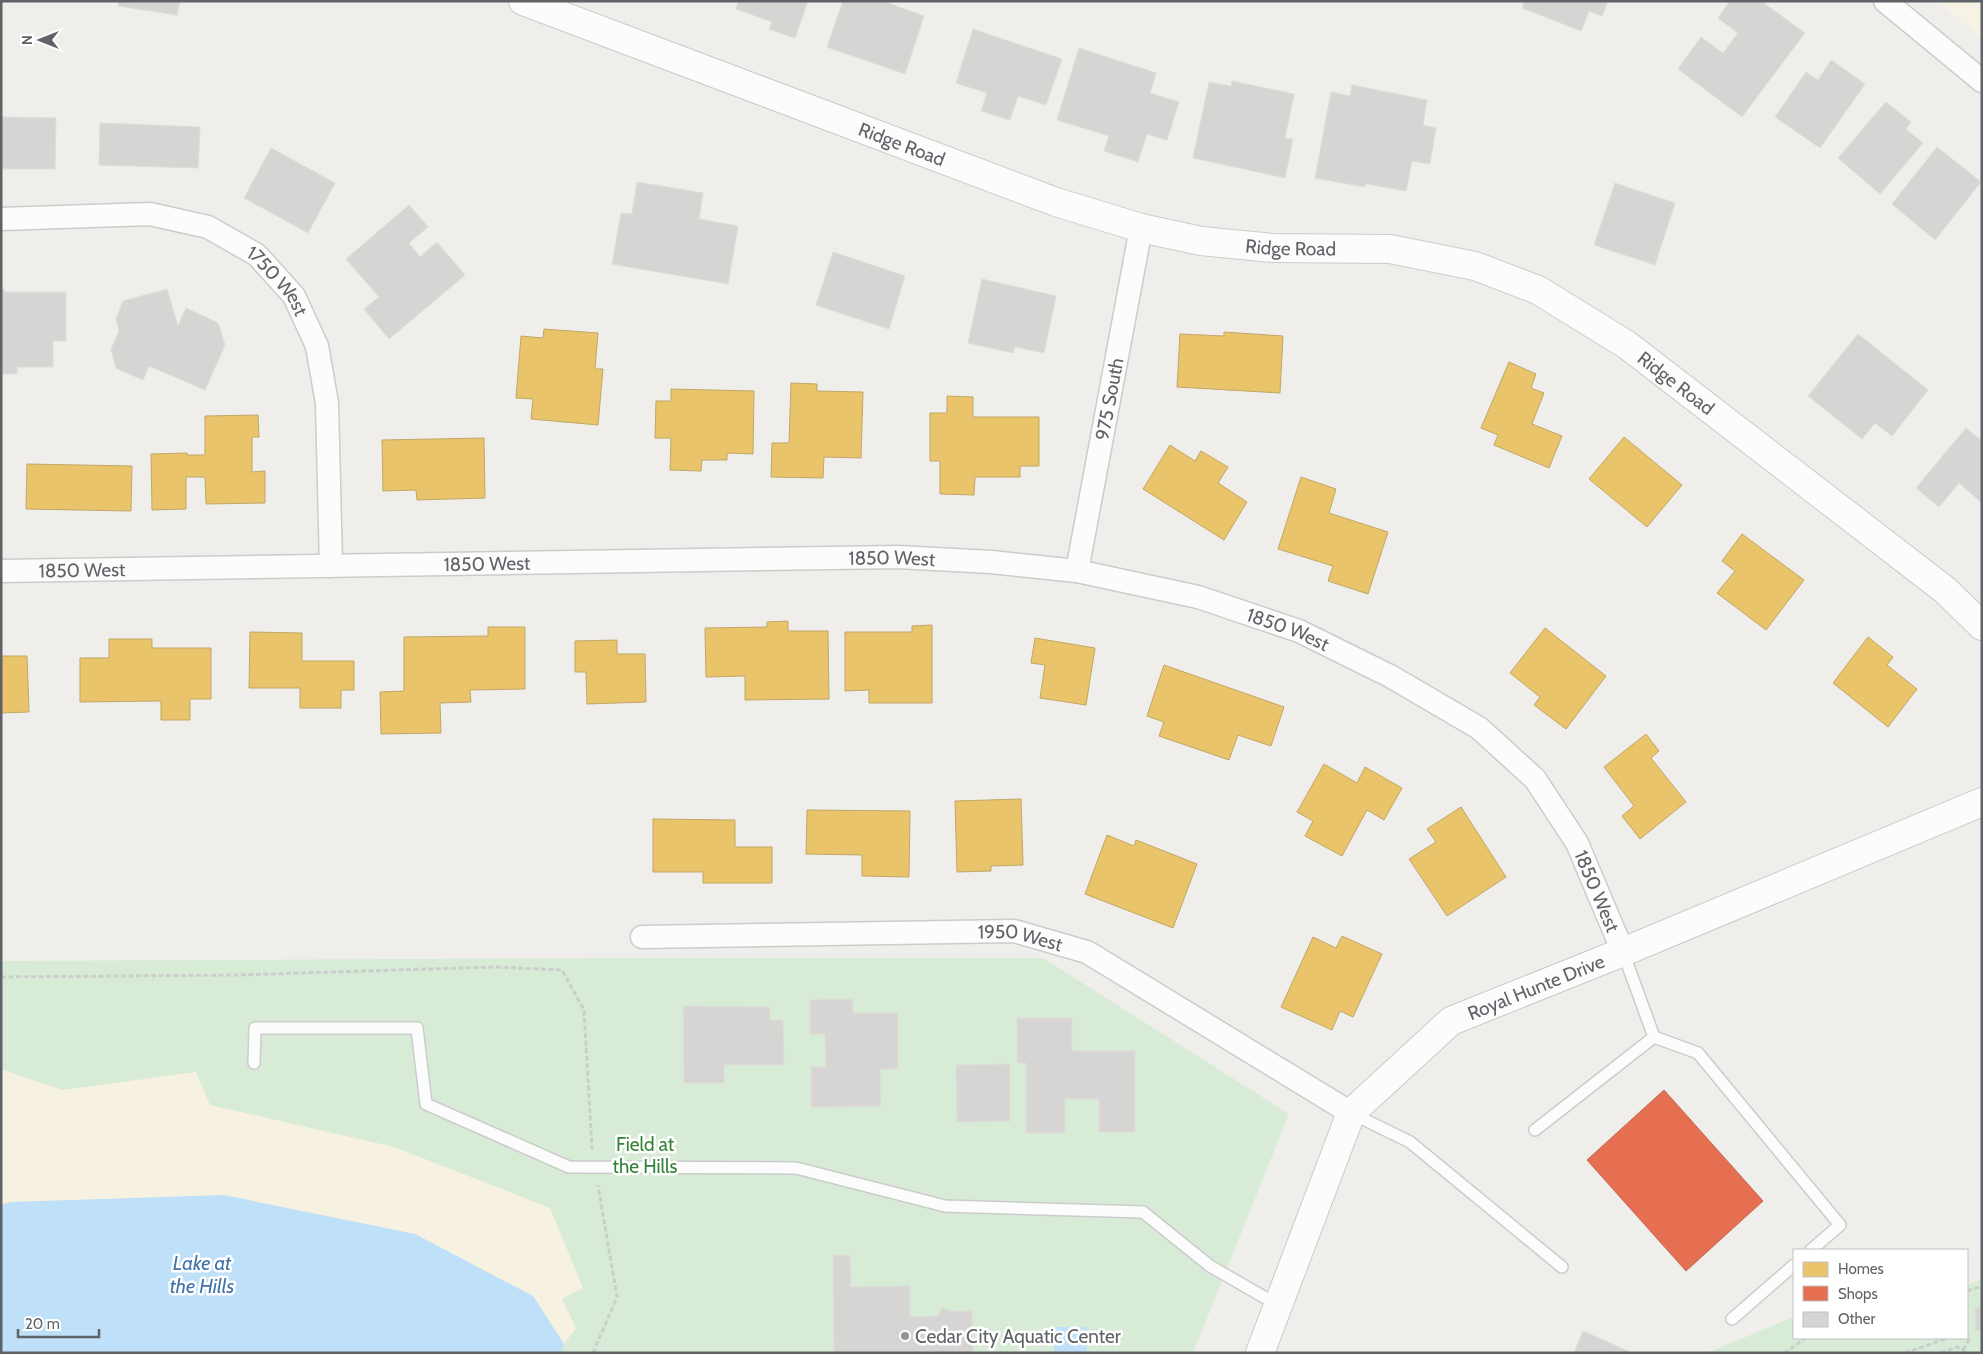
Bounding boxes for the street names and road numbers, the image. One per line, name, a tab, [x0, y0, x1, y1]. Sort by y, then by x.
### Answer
street label: Ridge Road	[855, 118, 948, 171]
street label: Ridge Road	[1244, 234, 1336, 261]
street label: 1750 West	[243, 241, 313, 320]
street label: Ridge Road	[1633, 346, 1719, 420]
street label: 975 South	[1091, 356, 1129, 442]
street label: 1850 West	[848, 546, 936, 571]
street label: 1850 West	[443, 552, 531, 576]
street label: 1850 West	[38, 558, 126, 582]
street label: 1850 West	[1244, 603, 1333, 656]
street label: 1850 West	[1569, 847, 1624, 936]
street label: 1950 West	[978, 920, 1066, 957]
street label: Royal Hunte Drive	[1464, 950, 1608, 1025]

